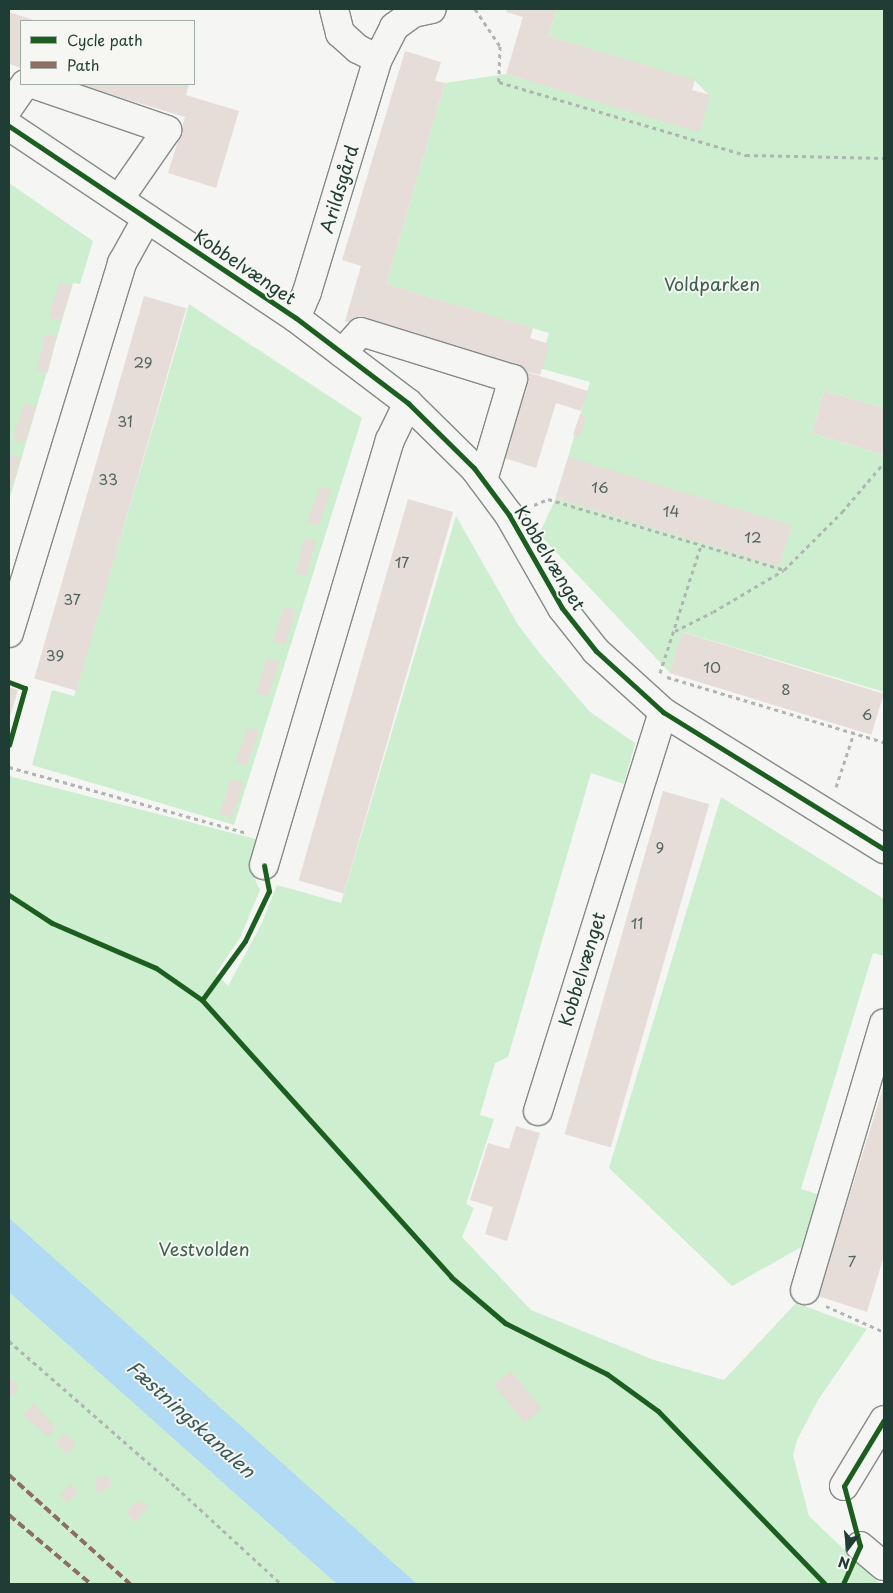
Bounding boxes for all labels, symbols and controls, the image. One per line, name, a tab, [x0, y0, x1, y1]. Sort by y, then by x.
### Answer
legend	[20, 20, 195, 85]
text: Cycle path	[67, 28, 143, 51]
text: Path	[67, 53, 99, 76]
street label: Arildsgård	[315, 142, 363, 236]
street label: Kobbelvænget	[190, 225, 300, 309]
park label: Voldparken	[664, 273, 760, 295]
house number: 29	[133, 353, 153, 371]
house number: 31	[117, 412, 133, 430]
house number: 33	[98, 470, 118, 488]
house number: 16	[591, 478, 609, 496]
street label: Kobbelvænget	[510, 502, 590, 614]
house number: 14	[663, 502, 679, 520]
house number: 12	[744, 528, 762, 546]
house number: 17	[395, 553, 409, 571]
house number: 37	[63, 590, 81, 608]
house number: 39	[46, 646, 64, 664]
house number: 10	[703, 658, 721, 676]
house number: 8	[781, 680, 791, 698]
house number: 6	[862, 705, 872, 723]
house number: 9	[656, 838, 664, 856]
street label: Kobbelvænget	[554, 909, 610, 1029]
house number: 11	[631, 914, 643, 932]
park label: Vestvolden	[158, 1238, 250, 1260]
house number: 7	[848, 1252, 856, 1270]
water label: Fæstningskanalen	[122, 1356, 260, 1482]
north arrow	[823, 1523, 873, 1573]
text: N	[836, 1551, 852, 1575]

